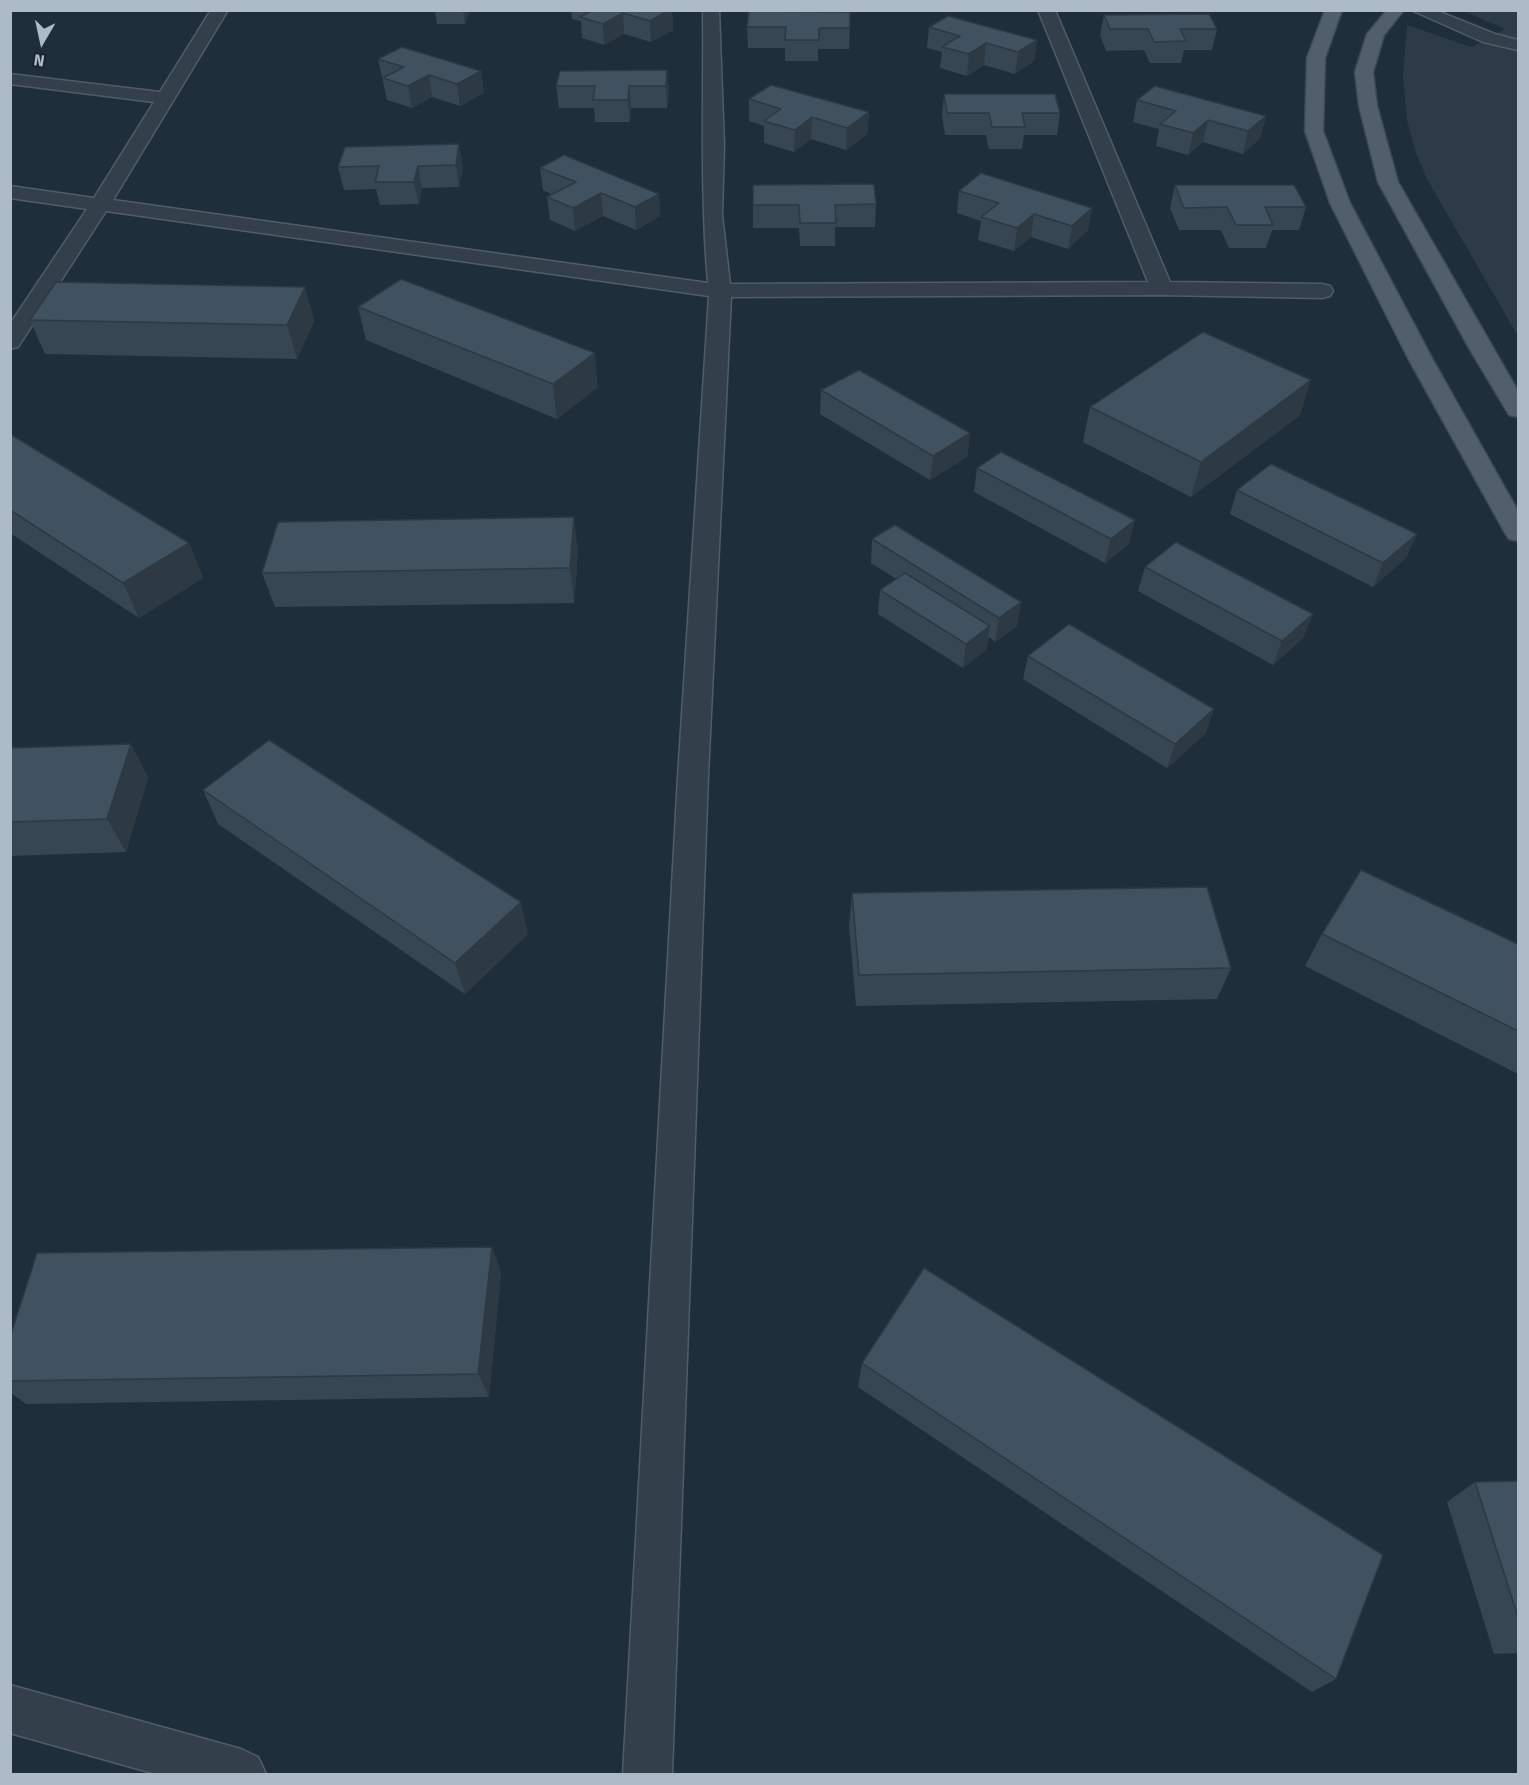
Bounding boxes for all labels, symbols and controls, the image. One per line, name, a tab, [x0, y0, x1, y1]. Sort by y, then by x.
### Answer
north arrow	[12, 12, 72, 72]
text: N	[32, 50, 46, 70]

